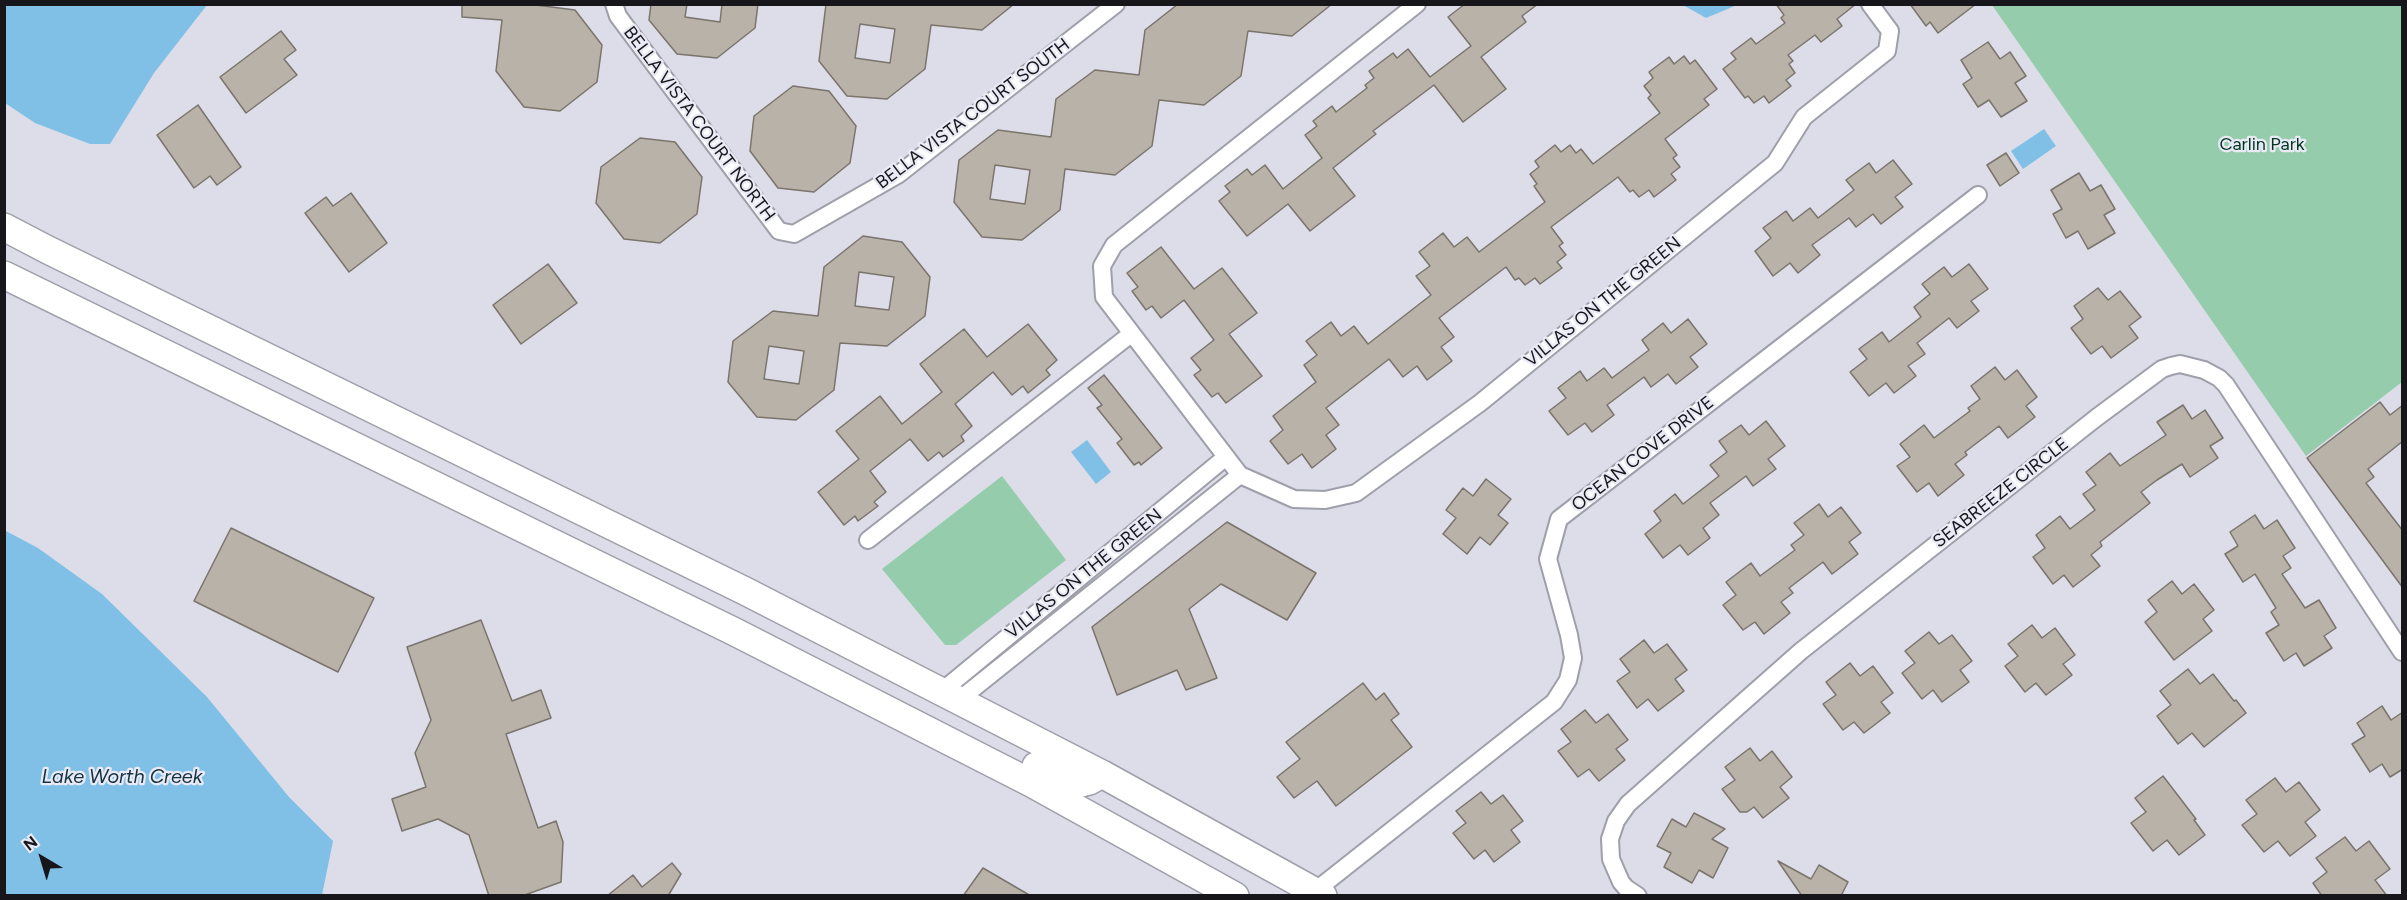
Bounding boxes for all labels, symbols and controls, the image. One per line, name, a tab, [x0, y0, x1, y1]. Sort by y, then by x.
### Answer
street label: BELLA VISTA COURT NORTH	[619, 22, 779, 226]
street label: BELLA VISTA COURT SOUTH	[872, 34, 1074, 194]
park label: Carlin Park	[2219, 134, 2305, 156]
street label: VILLAS ON THE GREEN	[1520, 232, 1686, 372]
street label: OCEAN COVE DRIVE	[1568, 392, 1718, 516]
street label: SEABREEZE CIRCLE	[1929, 433, 2073, 553]
street label: VILLAS ON THE GREEN	[1001, 504, 1167, 644]
water label: Lake Worth Creek	[42, 765, 202, 789]
north arrow	[12, 828, 72, 888]
text: N	[20, 832, 41, 855]

